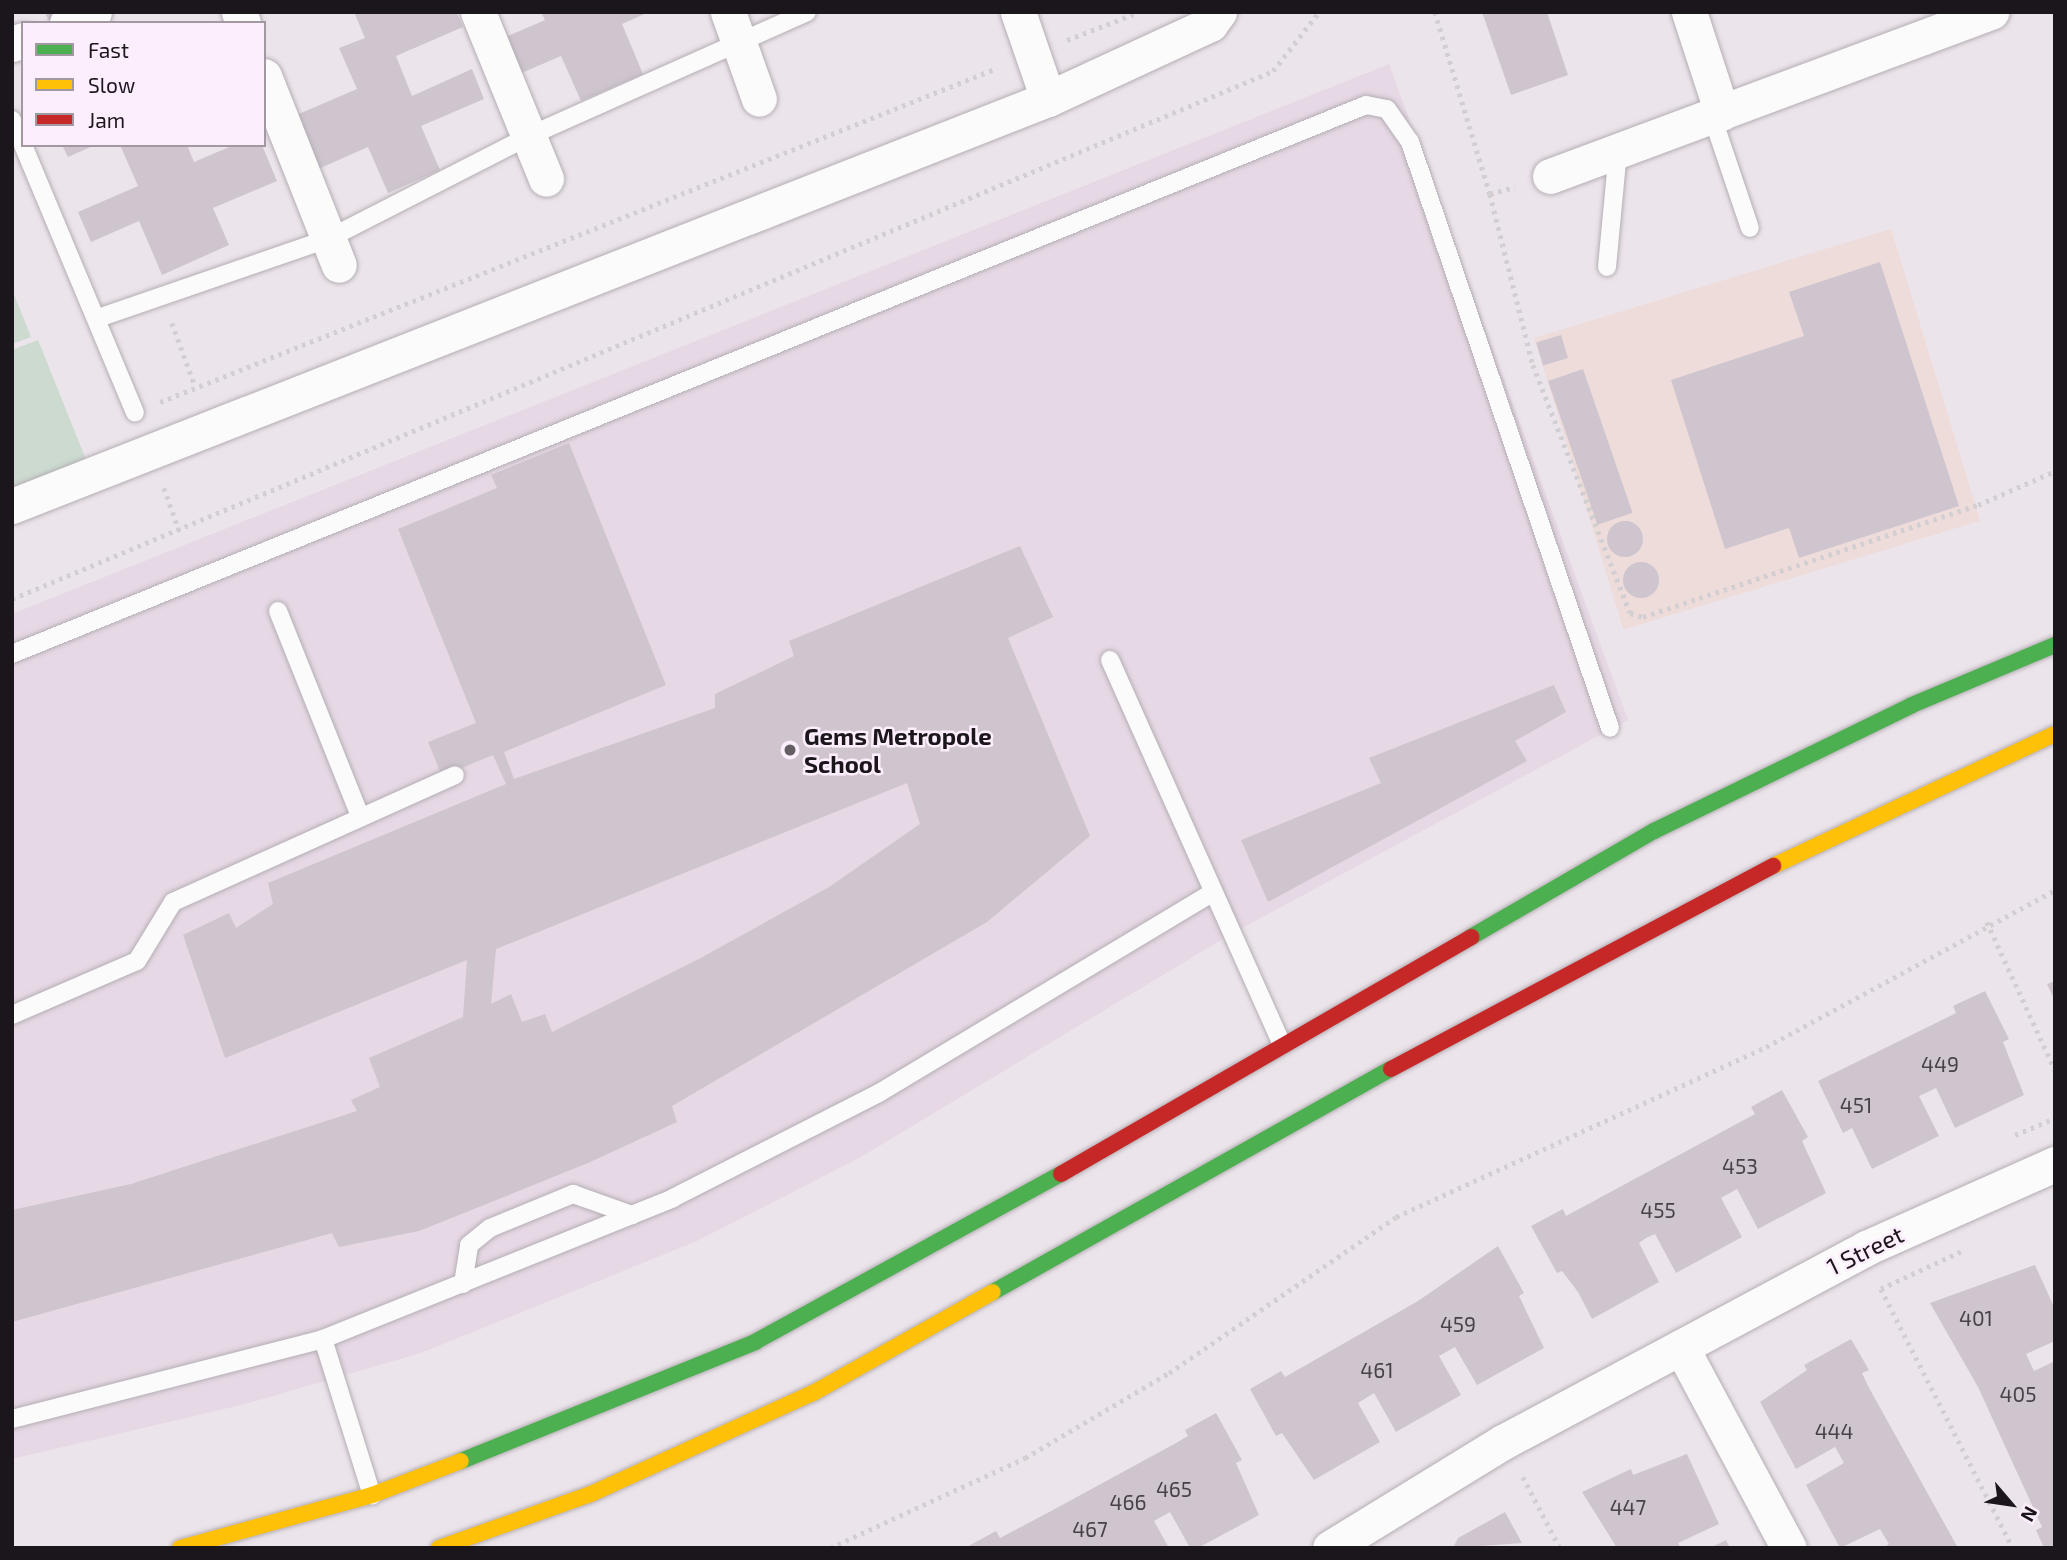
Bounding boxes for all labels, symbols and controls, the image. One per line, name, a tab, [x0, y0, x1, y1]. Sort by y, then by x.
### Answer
legend	[21, 21, 266, 147]
text: Fast	[88, 37, 129, 62]
text: Slow	[88, 72, 135, 97]
text: Jam	[88, 107, 125, 132]
place label: Gems Metropole School	[804, 722, 992, 778]
marker: Gems Metropole School	[782, 742, 798, 758]
house number: 449	[1921, 1051, 1959, 1077]
house number: 451	[1840, 1092, 1872, 1118]
house number: 453	[1722, 1153, 1758, 1179]
house number: 455	[1640, 1197, 1676, 1223]
street label: 1 Street	[1822, 1219, 1908, 1281]
house number: 401	[1959, 1305, 1993, 1331]
house number: 459	[1440, 1311, 1476, 1337]
house number: 461	[1360, 1357, 1394, 1383]
house number: 405	[2000, 1381, 2036, 1407]
house number: 444	[1815, 1418, 1853, 1444]
north arrow	[1976, 1469, 2046, 1539]
house number: 465	[1156, 1476, 1192, 1502]
house number: 466	[1110, 1489, 1146, 1515]
house number: 447	[1610, 1494, 1646, 1520]
text: N	[2016, 1503, 2043, 1526]
house number: 467	[1072, 1516, 1108, 1542]

